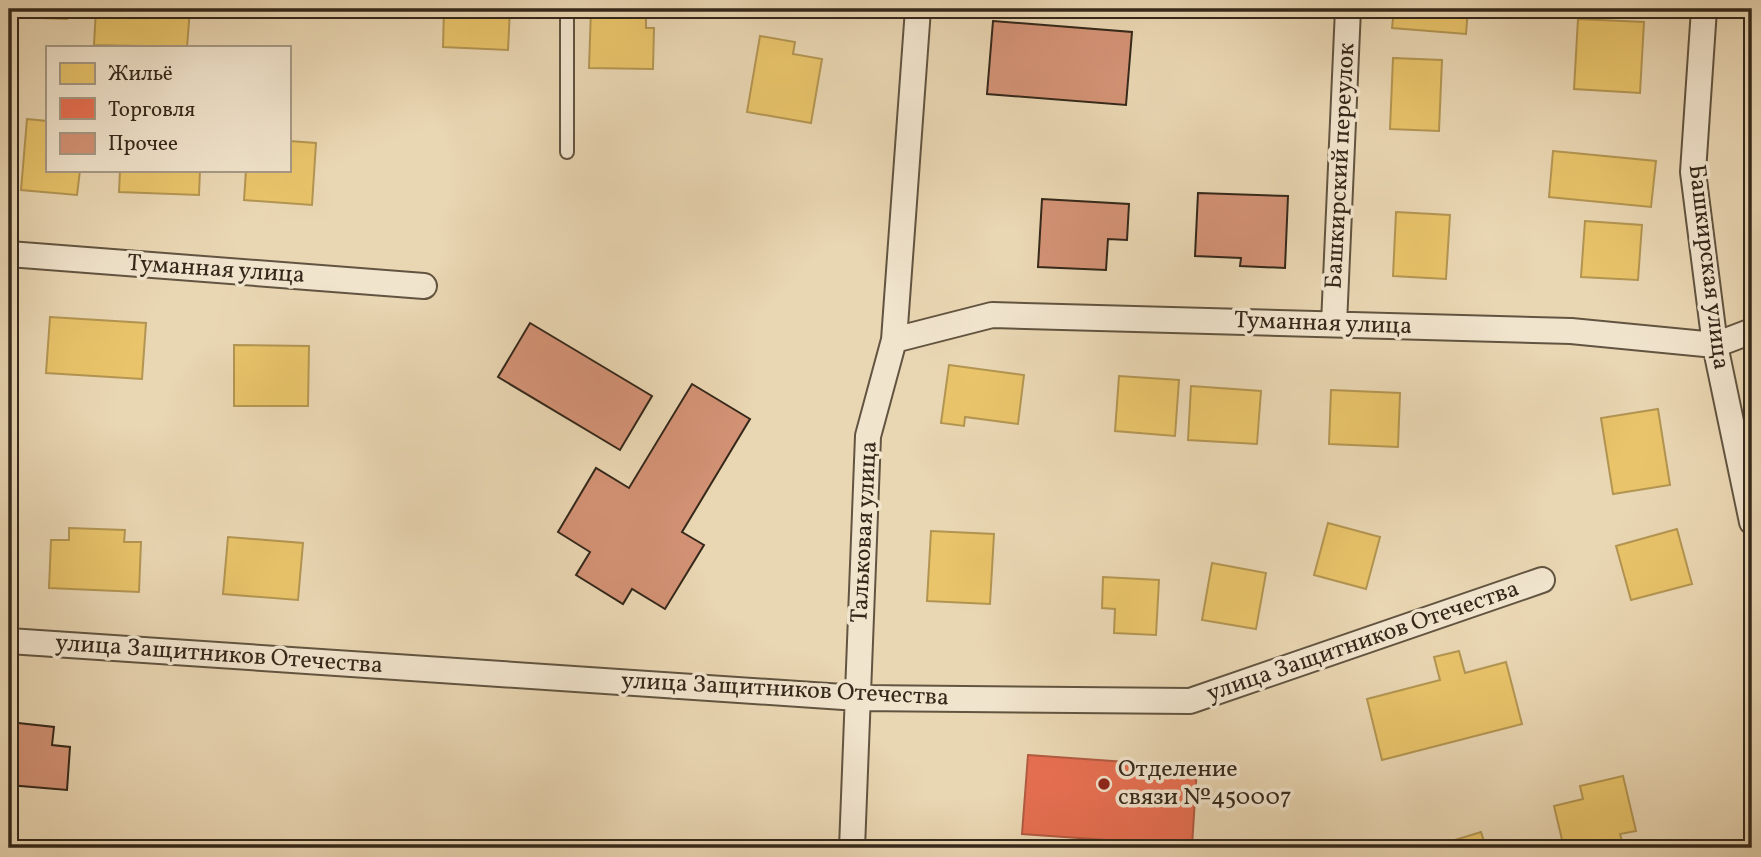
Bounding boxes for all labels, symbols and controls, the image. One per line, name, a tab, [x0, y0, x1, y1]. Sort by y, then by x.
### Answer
street label: Башкирский переулок	[1318, 42, 1364, 290]
legend	[46, 46, 290, 172]
text: Жильё	[108, 60, 173, 89]
text: Торговля	[108, 96, 195, 125]
text: Прочее	[108, 130, 178, 159]
street label: Башкирская улица	[1679, 162, 1737, 372]
street label: Туманная улица	[126, 247, 306, 293]
street label: Туманная улица	[1233, 304, 1413, 344]
street label: Тальковая улица	[843, 440, 887, 624]
street label: улица Защитников Отечества	[1202, 572, 1524, 712]
street label: улица Защитников Отечества	[54, 627, 384, 683]
street label: улица Защитников Отечества	[620, 664, 950, 716]
place label: Отделение связи №450007	[1118, 753, 1292, 815]
marker: Отделение связи №450007	[1096, 776, 1112, 792]

